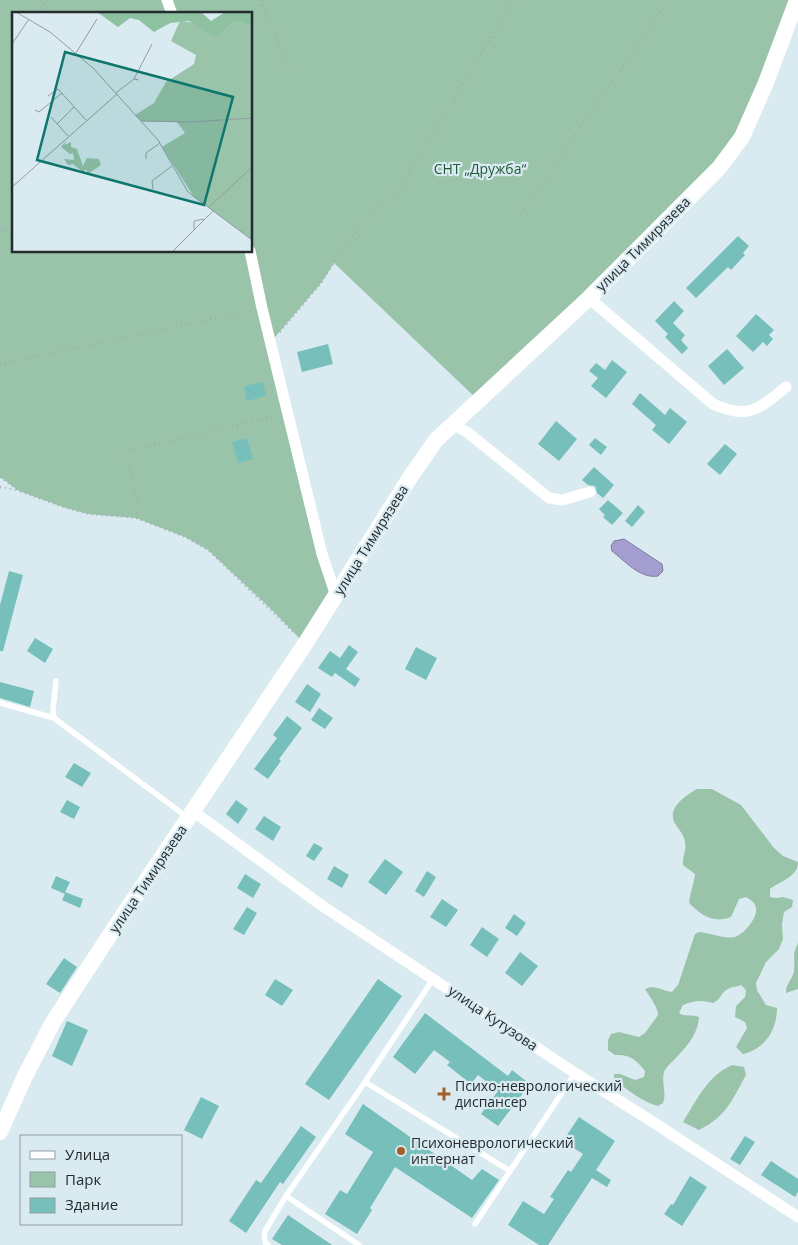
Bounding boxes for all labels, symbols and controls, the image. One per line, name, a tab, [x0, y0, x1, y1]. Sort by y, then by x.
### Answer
inset map	[12, 12, 252, 252]
park label: СНТ „Дружба“	[434, 159, 526, 178]
street label: улица Тимирязева	[591, 192, 694, 295]
street label: улица Тимирязева	[329, 481, 412, 598]
street label: улица Тимирязева	[104, 821, 191, 937]
street label: улица Кутузова	[445, 981, 542, 1055]
place label: Психо-неврологический диспансер	[455, 1076, 622, 1111]
marker: Психо-неврологический диспансер	[437, 1087, 451, 1101]
place label: Психоневрологический интернат	[411, 1133, 574, 1168]
legend	[20, 1135, 182, 1225]
text: Улица	[65, 1144, 110, 1164]
marker: Психоневрологический интернат	[395, 1145, 407, 1157]
text: Парк	[65, 1169, 101, 1189]
text: Здание	[65, 1194, 118, 1214]

